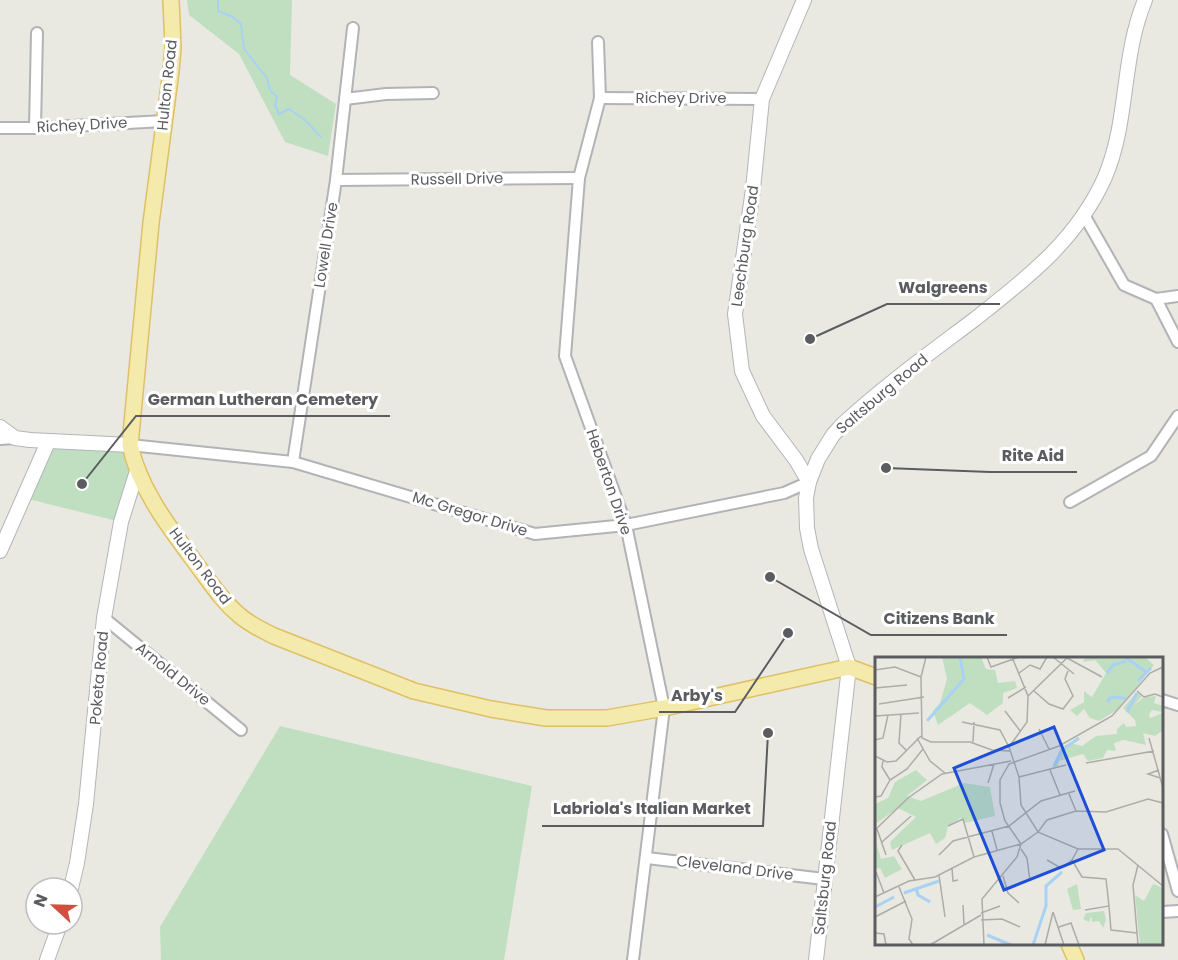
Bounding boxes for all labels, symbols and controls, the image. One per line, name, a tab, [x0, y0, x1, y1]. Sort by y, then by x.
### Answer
street label: Hulton Road	[151, 38, 182, 131]
street label: Richey Drive	[636, 87, 726, 108]
street label: Richey Drive	[36, 112, 128, 137]
street label: Russell Drive	[410, 167, 504, 190]
street label: Leechburg Road	[726, 184, 763, 308]
street label: Lowell Drive	[308, 200, 343, 289]
callout: Walgreens	[887, 270, 1000, 304]
text: Walgreens	[898, 276, 988, 299]
street label: Saltsburg Road	[831, 349, 932, 438]
callout: German Lutheran Cemetery	[136, 382, 390, 416]
text: German Lutheran Cemetery	[148, 388, 379, 411]
street label: Heberton Drive	[581, 426, 637, 538]
callout: Rite Aid	[990, 438, 1077, 472]
text: Rite Aid	[1002, 444, 1064, 467]
street label: Mc Gregor Drive	[410, 486, 530, 541]
street label: Hulton Road	[165, 523, 236, 608]
callout: Citizens Bank	[871, 601, 1007, 635]
text: Citizens Bank	[883, 607, 995, 630]
street label: Poketa Road	[84, 630, 113, 726]
street label: Arnold Drive	[132, 637, 215, 710]
inset map	[875, 657, 1163, 945]
callout: Arby's	[659, 678, 735, 712]
text: Arby's	[671, 684, 723, 707]
callout: Labriola's Italian Market	[542, 792, 763, 826]
text: Labriola's Italian Market	[553, 797, 751, 820]
street label: Saltsburg Road	[808, 820, 841, 936]
street label: Cleveland Drive	[675, 850, 795, 885]
north arrow	[24, 876, 84, 936]
text: N	[28, 891, 53, 910]

